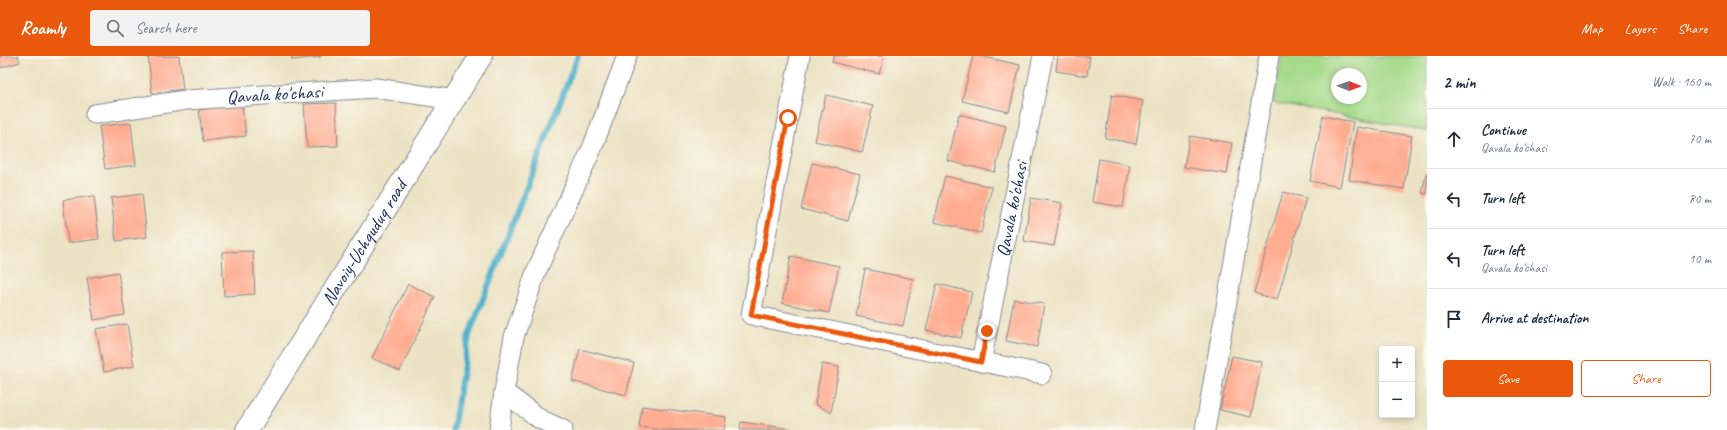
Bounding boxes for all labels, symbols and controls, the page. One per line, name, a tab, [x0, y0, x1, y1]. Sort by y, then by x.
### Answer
search box	[90, 10, 370, 46]
text: Roamly	[20, 16, 66, 40]
icon: search	[104, 17, 126, 39]
text: Search here	[136, 19, 197, 38]
text: Map	[1581, 20, 1603, 37]
text: Layers	[1625, 20, 1656, 37]
text: Share	[1678, 20, 1707, 37]
north arrow	[1331, 68, 1367, 104]
text: 2 min	[1443, 72, 1476, 93]
text: Walk · 160 m	[1652, 74, 1711, 90]
street label: Qavala ko'chasi	[226, 79, 326, 109]
route start	[779, 109, 797, 127]
text: Continue	[1481, 121, 1526, 140]
icon: ahead	[1443, 128, 1465, 150]
text: 70 m	[1689, 131, 1711, 147]
text: Qavala ko'chasi	[1481, 140, 1547, 156]
street label: Qavala ko'chasi	[991, 157, 1034, 259]
street label: Navoiy-Uchquduq road	[316, 173, 414, 310]
icon: left	[1443, 188, 1465, 210]
text: Turn left	[1481, 189, 1524, 208]
text: 80 m	[1689, 191, 1711, 207]
text: Turn left	[1481, 241, 1524, 260]
icon: left	[1443, 248, 1465, 270]
text: 10 m	[1689, 251, 1711, 267]
text: Qavala ko'chasi	[1481, 260, 1547, 276]
icon: arrive	[1443, 308, 1465, 330]
text: Arrive at destination	[1481, 309, 1588, 328]
route end	[978, 322, 996, 340]
map controls	[1379, 346, 1415, 418]
button: +	[1379, 346, 1415, 382]
button: Save	[1443, 360, 1573, 397]
button: Share	[1581, 360, 1711, 397]
button: −	[1379, 382, 1415, 418]

